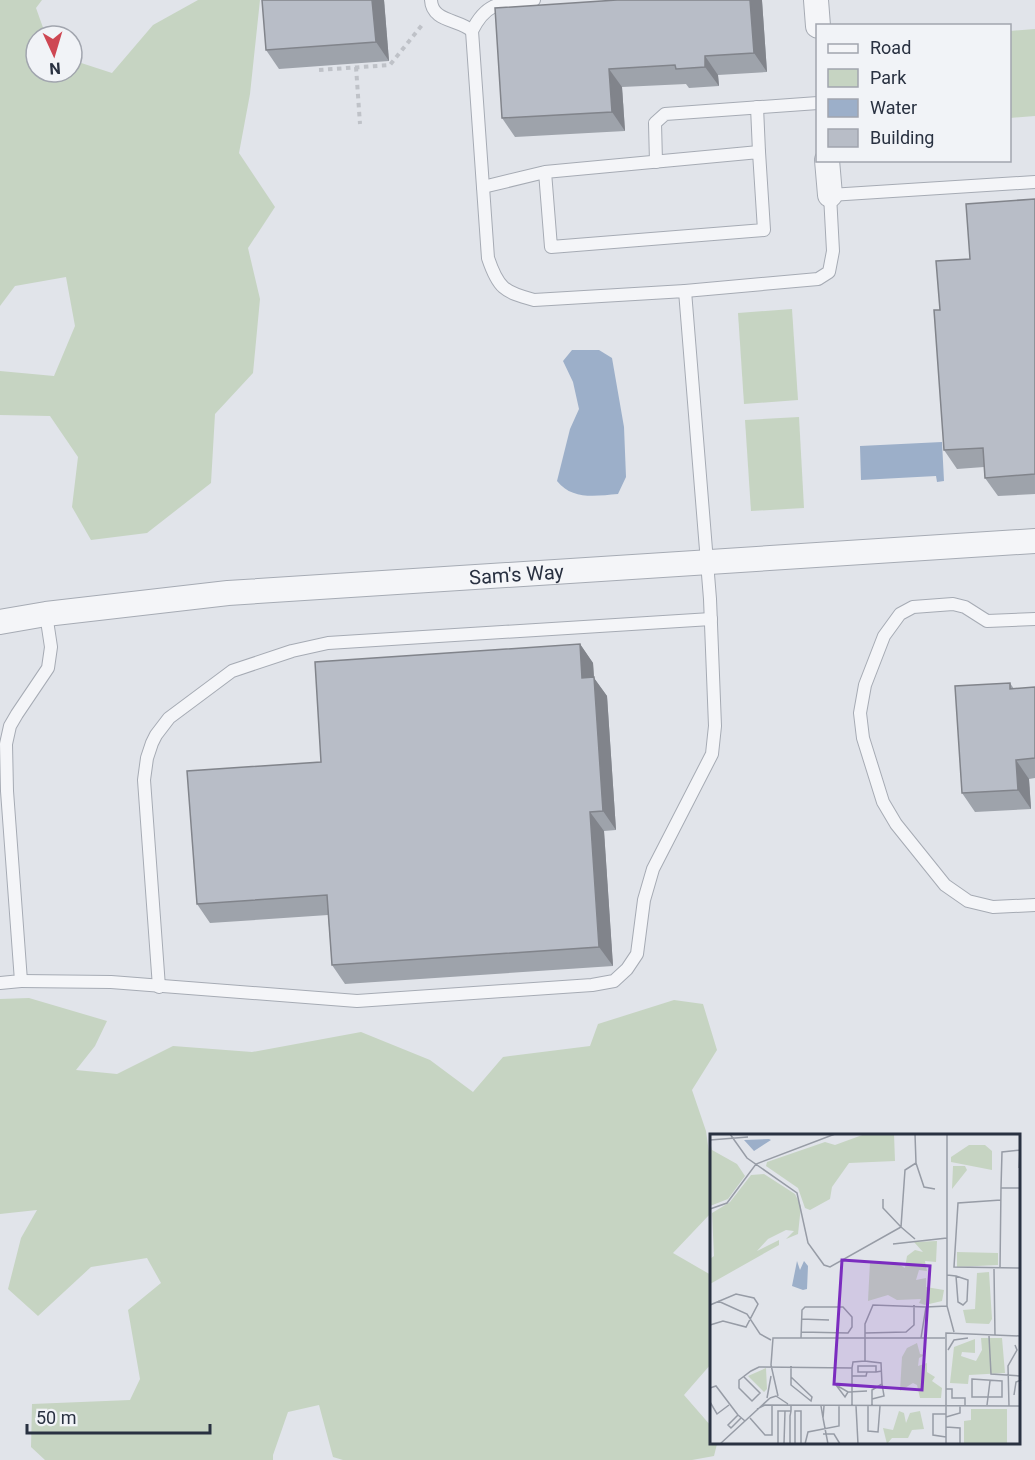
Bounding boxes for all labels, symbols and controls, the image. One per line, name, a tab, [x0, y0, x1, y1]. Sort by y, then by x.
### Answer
north arrow	[24, 24, 84, 84]
legend	[816, 24, 1011, 162]
text: Road	[870, 37, 911, 58]
text: N	[49, 59, 61, 78]
text: Park	[870, 67, 907, 88]
text: Water	[870, 97, 917, 118]
text: Building	[870, 127, 934, 148]
street label: Sam's Way	[468, 559, 565, 589]
inset map	[710, 1134, 1020, 1445]
scale bar	[27, 1397, 210, 1435]
text: 50 m	[36, 1407, 76, 1428]

